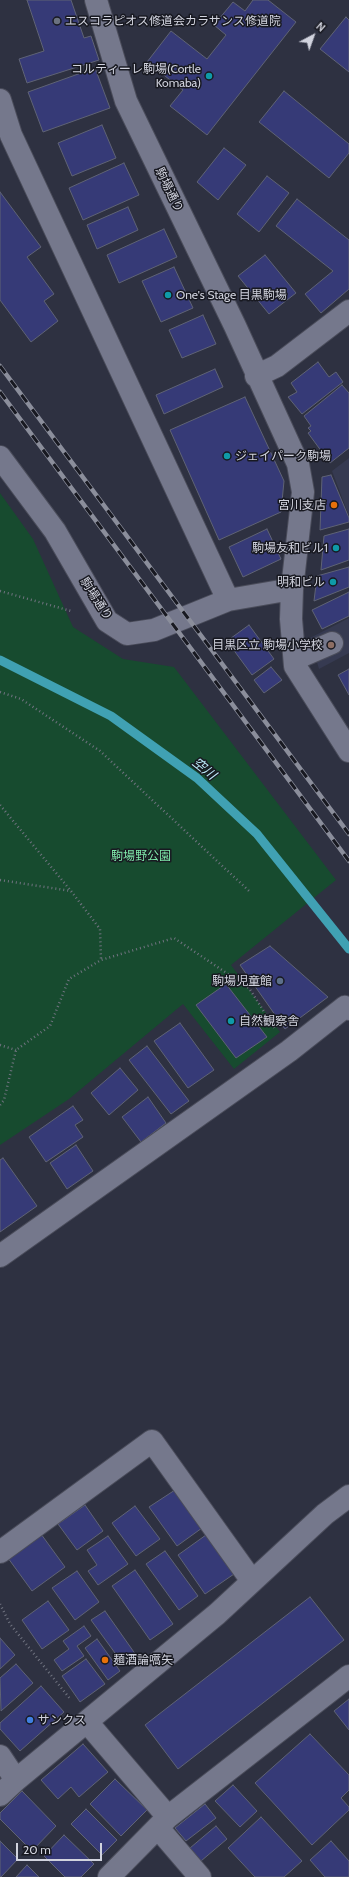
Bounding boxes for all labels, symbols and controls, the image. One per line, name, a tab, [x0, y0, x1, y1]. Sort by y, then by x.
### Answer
place label: エスコラピオス修道会カラサンス修道院	[65, 14, 281, 28]
marker: エスコラピオス修道会カラサンス修道院	[52, 16, 62, 26]
north arrow	[293, 16, 333, 56]
text: N	[313, 19, 328, 35]
place label: コルティーレ駒場(Cortle Komaba)	[71, 62, 201, 90]
marker: コルティーレ駒場(Cortle Komaba)	[204, 71, 214, 81]
street label: 駒場通り	[152, 165, 186, 215]
place label: One's Stage 目黒駒場	[176, 288, 287, 302]
marker: One's Stage 目黒駒場	[163, 290, 173, 300]
place label: ジェイパーク駒場	[235, 449, 331, 463]
marker: ジェイパーク駒場	[222, 451, 232, 461]
place label: 宮川支店	[278, 498, 326, 512]
marker: 宮川支店	[329, 500, 339, 510]
place label: 駒場友和ビル1	[252, 541, 328, 555]
marker: 駒場友和ビル1	[331, 543, 341, 553]
street label: 駒場通り	[77, 575, 115, 623]
place label: 明和ビル	[277, 575, 325, 589]
marker: 明和ビル	[328, 577, 338, 587]
place label: 目黒区立 駒場小学校	[212, 638, 323, 652]
marker: 目黒区立 駒場小学校	[326, 640, 336, 650]
water label: 空川	[189, 755, 219, 783]
park label: 駒場野公園	[111, 849, 171, 863]
place label: 駒場児童館	[212, 974, 272, 988]
marker: 駒場児童館	[275, 976, 285, 986]
place label: 自然観察舎	[239, 1014, 299, 1028]
marker: 自然観察舎	[226, 1016, 236, 1026]
place label: 麺酒論嚆矢	[113, 1653, 173, 1667]
marker: 麺酒論嚆矢	[100, 1655, 110, 1665]
place label: サンクス	[38, 1713, 86, 1727]
marker: サンクス	[25, 1715, 35, 1725]
scale bar	[18, 1835, 104, 1861]
text: 20 m	[23, 1842, 51, 1857]

